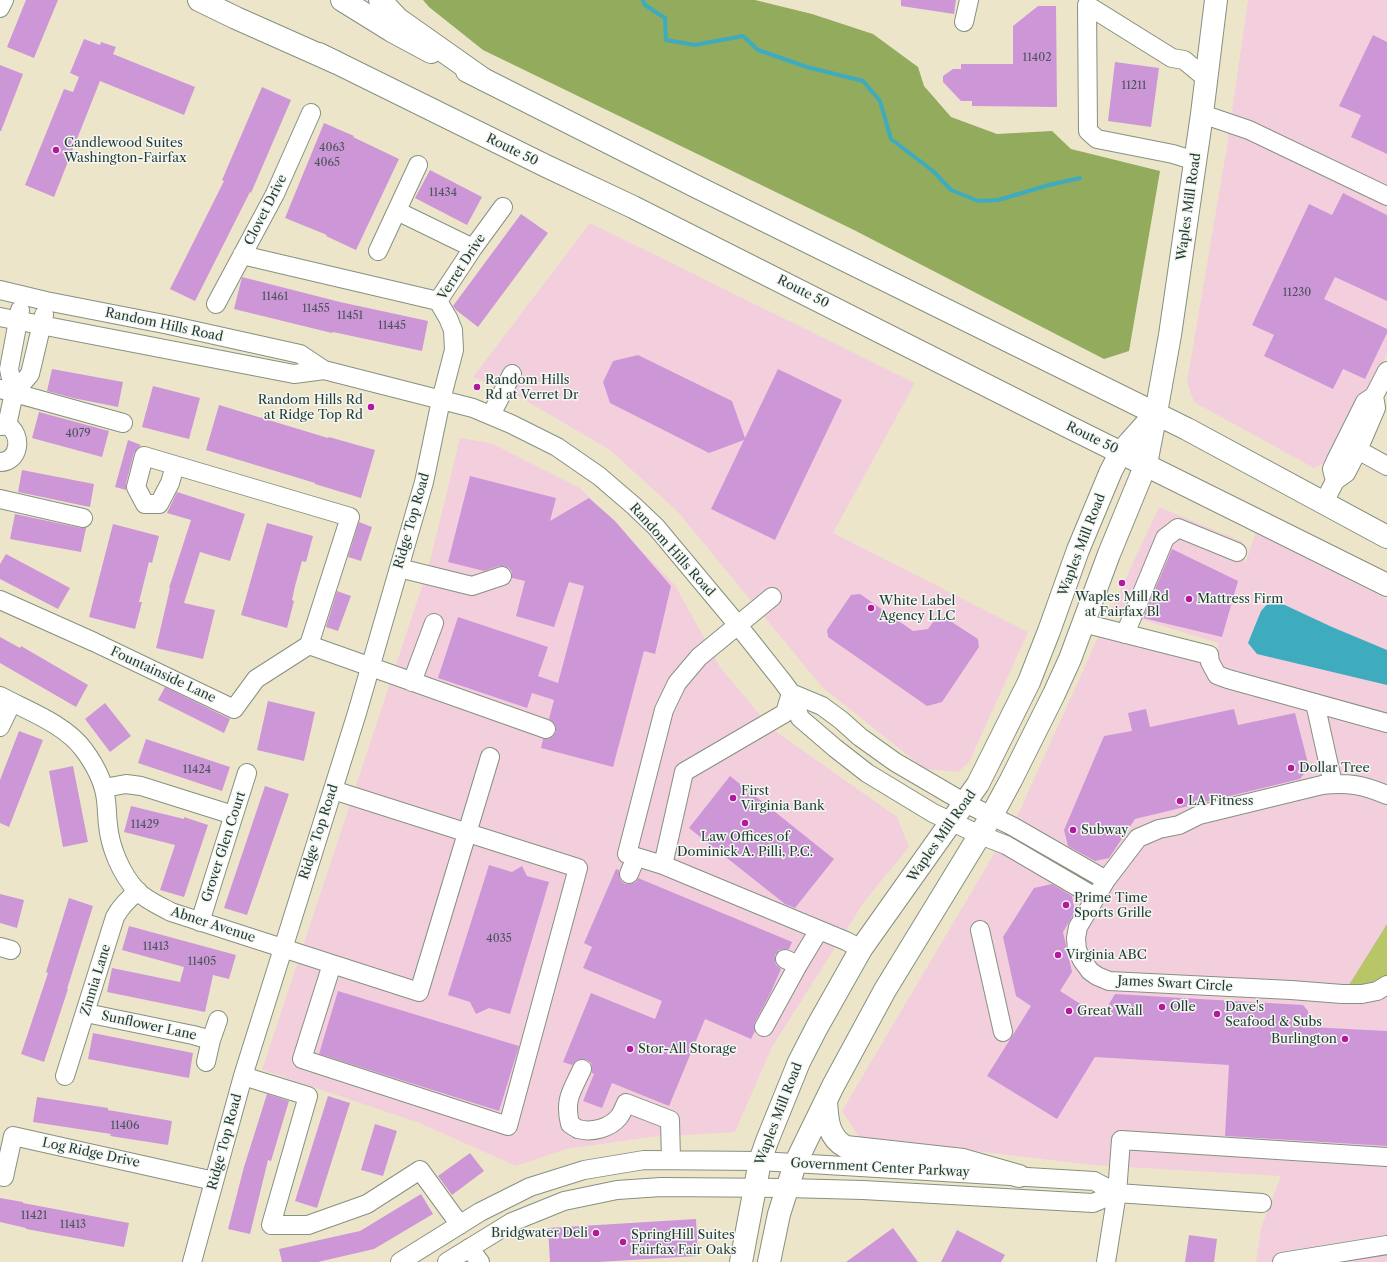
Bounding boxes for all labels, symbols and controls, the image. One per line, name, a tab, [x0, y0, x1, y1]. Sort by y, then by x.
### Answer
house number: 11402	[1023, 51, 1051, 65]
house number: 11211	[1122, 79, 1146, 93]
street label: Route 50	[483, 131, 541, 169]
place label: Candlewood Suites Washington-Fairfax	[64, 135, 187, 166]
house number: 4063	[319, 141, 345, 155]
marker: Candlewood Suites Washington-Fairfax	[51, 145, 61, 155]
street label: Waples Mill Road	[1174, 152, 1204, 262]
house number: 4065	[314, 156, 340, 170]
street label: Clovet Drive	[242, 172, 290, 248]
house number: 11434	[429, 186, 457, 200]
street label: Verret Drive	[435, 231, 489, 303]
street label: Route 50	[775, 272, 831, 312]
house number: 11230	[1283, 286, 1311, 300]
house number: 11461	[262, 290, 288, 304]
house number: 11455	[302, 302, 330, 316]
street label: Random Hills Road	[104, 305, 224, 345]
house number: 11451	[337, 309, 363, 323]
house number: 11445	[378, 319, 406, 333]
place label: Random Hills Rd at Verret Dr	[485, 372, 578, 403]
marker: Random Hills Rd at Verret Dr	[472, 382, 482, 392]
place label: Random Hills Rd at Ridge Top Rd	[258, 392, 363, 423]
marker: Random Hills Rd at Ridge Top Rd	[366, 402, 376, 412]
street label: Route 50	[1063, 419, 1121, 457]
house number: 4079	[65, 427, 91, 441]
street label: Ridge Top Road	[391, 471, 433, 571]
street label: Waples Mill Road	[1055, 491, 1109, 599]
street label: Random Hills Road	[626, 500, 718, 600]
marker: Waples Mill Rd at Fairfax Bl	[1117, 578, 1127, 588]
place label: Waples Mill Rd at Fairfax Bl	[1075, 589, 1169, 620]
place label: Mattress Firm	[1197, 591, 1283, 607]
place label: White Label Agency LLC	[879, 593, 955, 624]
marker: Mattress Firm	[1184, 594, 1194, 604]
marker: White Label Agency LLC	[866, 603, 876, 613]
street label: Fountainside Lane	[108, 644, 218, 706]
place label: Dollar Tree	[1299, 760, 1370, 776]
house number: 11424	[183, 763, 211, 777]
marker: Dollar Tree	[1286, 763, 1296, 773]
street label: Ridge Top Road	[296, 783, 342, 881]
place label: First Virginia Bank	[741, 783, 825, 814]
street label: Waples Mill Road	[904, 787, 980, 885]
street label: Grover Glen Court	[199, 790, 249, 904]
marker: First Virginia Bank	[728, 793, 738, 803]
place label: LA Fitness	[1188, 793, 1253, 809]
marker: LA Fitness	[1175, 796, 1185, 806]
house number: 11429	[131, 818, 159, 832]
marker: Law Offices of Dominick A. Pilli, P.C.	[740, 818, 750, 828]
place label: Subway	[1081, 822, 1129, 838]
marker: Subway	[1068, 825, 1078, 835]
place label: Law Offices of Dominick A. Pilli, P.C.	[677, 829, 813, 860]
place label: Prime Time Sports Grille	[1074, 890, 1152, 921]
marker: Prime Time Sports Grille	[1061, 900, 1071, 910]
street label: Abner Avenue	[169, 904, 257, 946]
house number: 4035	[486, 932, 512, 946]
house number: 11413	[143, 940, 169, 954]
street label: Zinnia Lane	[78, 942, 114, 1018]
place label: Virginia ABC	[1066, 947, 1147, 963]
marker: Virginia ABC	[1053, 950, 1063, 960]
house number: 11405	[188, 955, 216, 969]
street label: James Swart Circle	[1117, 973, 1233, 995]
place label: Olle	[1170, 999, 1196, 1015]
place label: Dave's Seafood & Subs	[1225, 999, 1322, 1030]
marker: Olle	[1157, 1002, 1167, 1012]
place label: Great Wall	[1077, 1003, 1143, 1019]
marker: Great Wall	[1064, 1006, 1074, 1016]
street label: Sunflower Lane	[100, 1008, 198, 1044]
marker: Dave's Seafood & Subs	[1212, 1009, 1222, 1019]
place label: Burlington	[1271, 1031, 1337, 1047]
marker: Burlington	[1340, 1034, 1350, 1044]
place label: Stor-All Storage	[638, 1041, 737, 1057]
marker: Stor-All Storage	[625, 1044, 635, 1054]
street label: Waples Mill Road	[752, 1060, 806, 1168]
street label: Ridge Top Road	[205, 1092, 245, 1192]
house number: 11406	[110, 1119, 140, 1133]
street label: Log Ridge Drive	[41, 1135, 141, 1171]
street label: Government Center Parkway	[790, 1156, 970, 1180]
house number: 11421	[21, 1209, 47, 1223]
house number: 11413	[60, 1218, 86, 1232]
place label: Bridgwater Deli	[491, 1225, 588, 1241]
place label: SpringHill Suites Fairfax Fair Oaks	[631, 1227, 736, 1258]
marker: Bridgwater Deli	[591, 1228, 601, 1238]
marker: SpringHill Suites Fairfax Fair Oaks	[618, 1237, 628, 1247]

